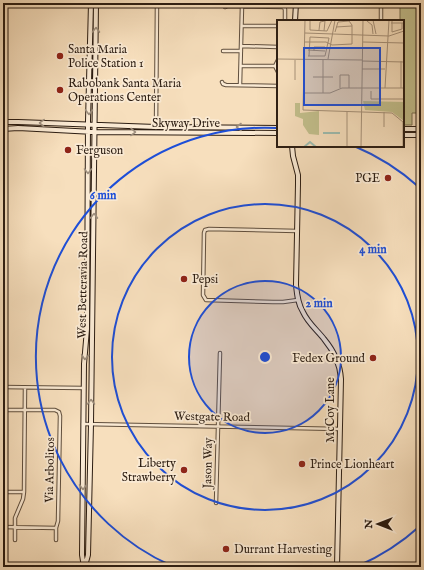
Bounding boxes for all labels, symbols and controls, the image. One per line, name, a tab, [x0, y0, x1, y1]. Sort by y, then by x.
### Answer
inset map	[277, 20, 404, 147]
one-way arrow	[92, 27, 100, 33]
place label: Santa Maria Police Station 1	[68, 42, 144, 71]
marker: Santa Maria Police Station 1	[55, 51, 65, 61]
place label: Rabobank Santa Maria Operations Center	[68, 76, 182, 106]
marker: Rabobank Santa Maria Operations Center	[55, 85, 65, 95]
one-way arrow	[84, 109, 93, 115]
street label: Skyway Drive	[152, 116, 220, 131]
one-way arrow	[39, 119, 45, 127]
one-way arrow	[236, 123, 242, 131]
one-way arrow	[130, 128, 136, 136]
place label: Ferguson	[76, 143, 124, 158]
marker: Ferguson	[63, 145, 73, 155]
one-way arrow	[84, 168, 92, 174]
place label: PGE	[355, 171, 380, 186]
marker: PGE	[383, 173, 393, 183]
text: 6 min	[90, 188, 117, 203]
one-way arrow	[90, 213, 98, 219]
street label: West Betteravia Road	[75, 231, 91, 339]
text: 4 min	[359, 242, 387, 257]
place label: Pepsi	[192, 272, 218, 288]
marker: Pepsi	[179, 274, 189, 284]
text: 2 min	[305, 296, 333, 311]
centre of rings	[258, 350, 272, 364]
place label: Fedex Ground	[292, 351, 366, 366]
marker: Fedex Ground	[368, 353, 378, 363]
one-way arrow	[80, 354, 89, 360]
street label: McCoy Lane	[323, 377, 338, 443]
one-way arrow	[87, 399, 95, 405]
street label: Westgate Road	[174, 409, 251, 425]
street label: Via Arbolitos	[42, 437, 58, 504]
street label: Jason Way	[200, 437, 217, 491]
place label: Liberty Strawberry	[122, 456, 176, 485]
place label: Prince Lionheart	[310, 457, 394, 472]
marker: Prince Lionheart	[297, 459, 307, 469]
marker: Liberty Strawberry	[179, 465, 189, 475]
one-way arrow	[79, 484, 87, 490]
north arrow	[358, 504, 398, 544]
text: N	[362, 519, 376, 530]
place label: Durrant Harvesting	[234, 542, 333, 557]
marker: Durrant Harvesting	[221, 544, 231, 554]

